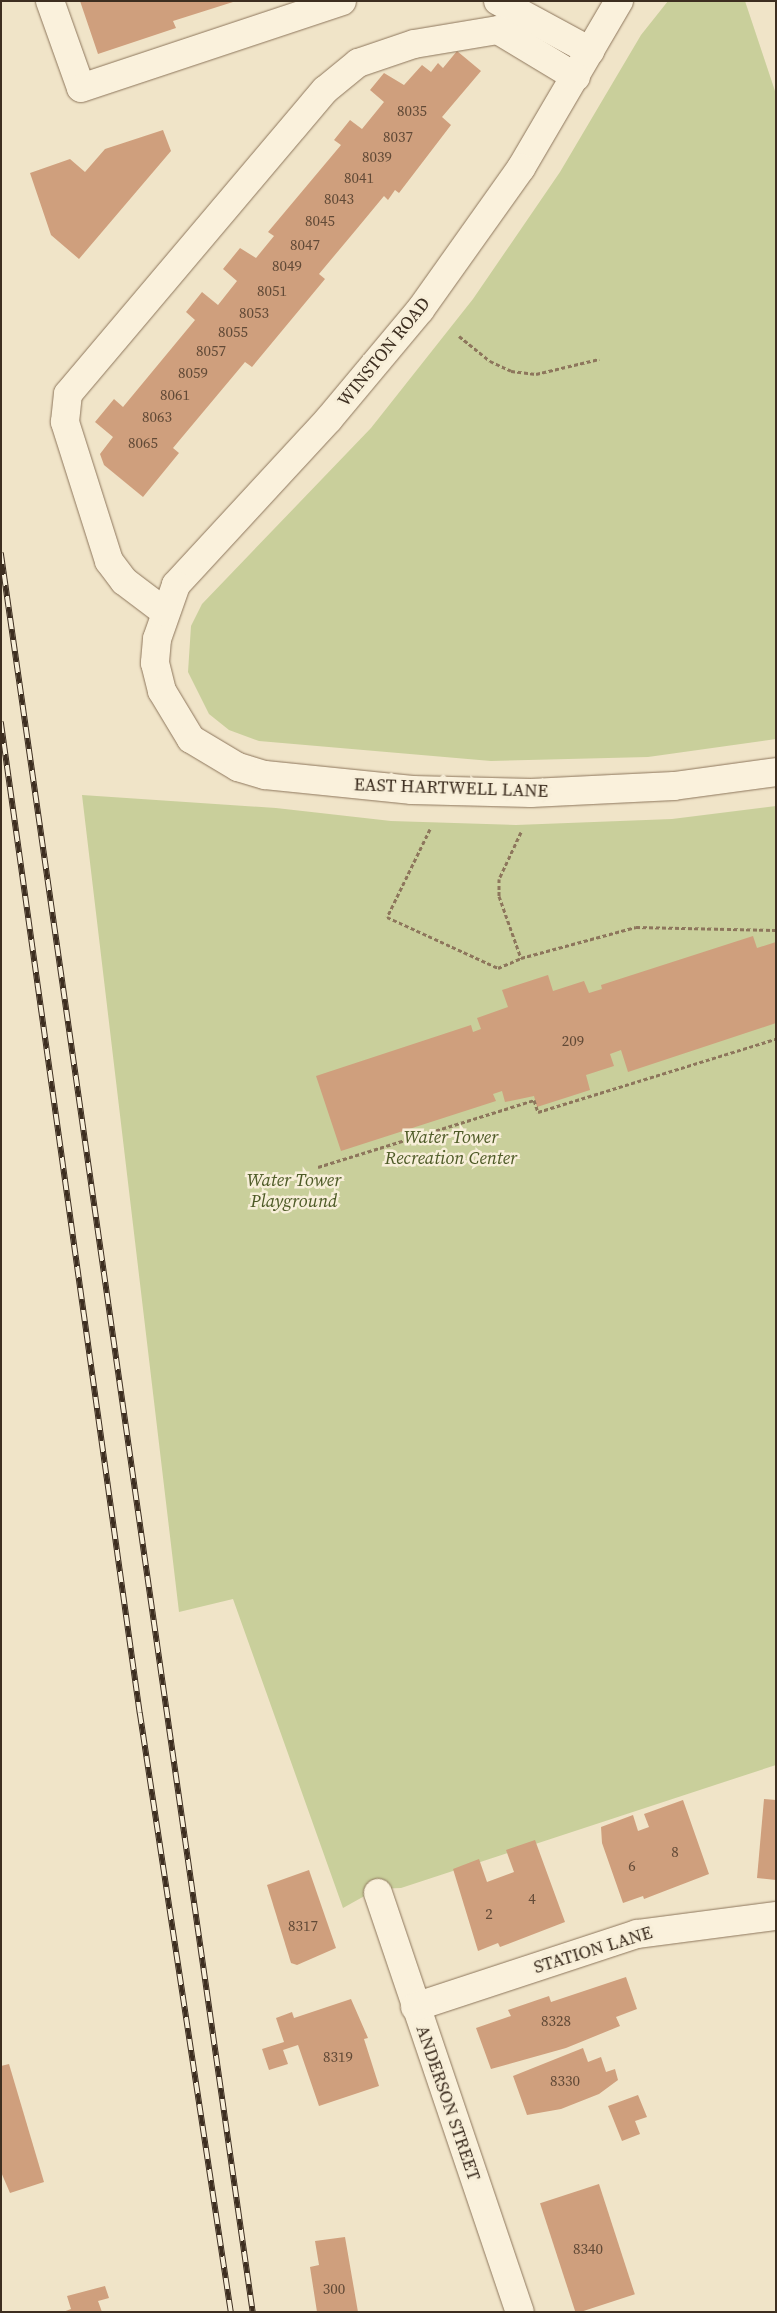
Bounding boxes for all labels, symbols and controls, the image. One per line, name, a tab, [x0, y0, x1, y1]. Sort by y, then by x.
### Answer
house number: 8035	[397, 102, 427, 120]
house number: 8037	[383, 128, 413, 146]
house number: 8039	[362, 148, 392, 166]
house number: 8041	[344, 169, 374, 187]
house number: 8043	[324, 190, 354, 208]
house number: 8045	[305, 212, 335, 230]
house number: 8047	[290, 236, 320, 254]
house number: 8049	[272, 257, 302, 275]
house number: 8051	[257, 282, 287, 300]
street label: WINSTON ROAD	[333, 293, 435, 411]
house number: 8053	[239, 304, 269, 322]
house number: 8055	[218, 323, 248, 341]
house number: 8057	[196, 342, 226, 360]
house number: 8059	[178, 364, 208, 382]
house number: 8061	[160, 386, 190, 404]
house number: 8063	[142, 408, 172, 426]
house number: 8065	[128, 434, 158, 452]
street label: EAST HARTWELL LANE	[353, 774, 549, 802]
house number: 209	[562, 1032, 584, 1050]
park label: Water Tower Recreation Center	[385, 1127, 517, 1170]
park label: Water Tower Playground	[247, 1170, 341, 1212]
house number: 8	[671, 1843, 679, 1861]
house number: 6	[628, 1857, 636, 1875]
house number: 4	[528, 1890, 536, 1908]
house number: 2	[485, 1905, 493, 1923]
house number: 8317	[288, 1917, 318, 1935]
street label: STATION LANE	[531, 1922, 655, 1978]
house number: 8328	[541, 2012, 571, 2030]
street label: ANDERSON STREET	[411, 2022, 485, 2184]
house number: 8319	[323, 2048, 353, 2066]
house number: 8330	[550, 2072, 580, 2090]
house number: 8340	[573, 2240, 603, 2258]
house number: 300	[323, 2280, 345, 2298]

